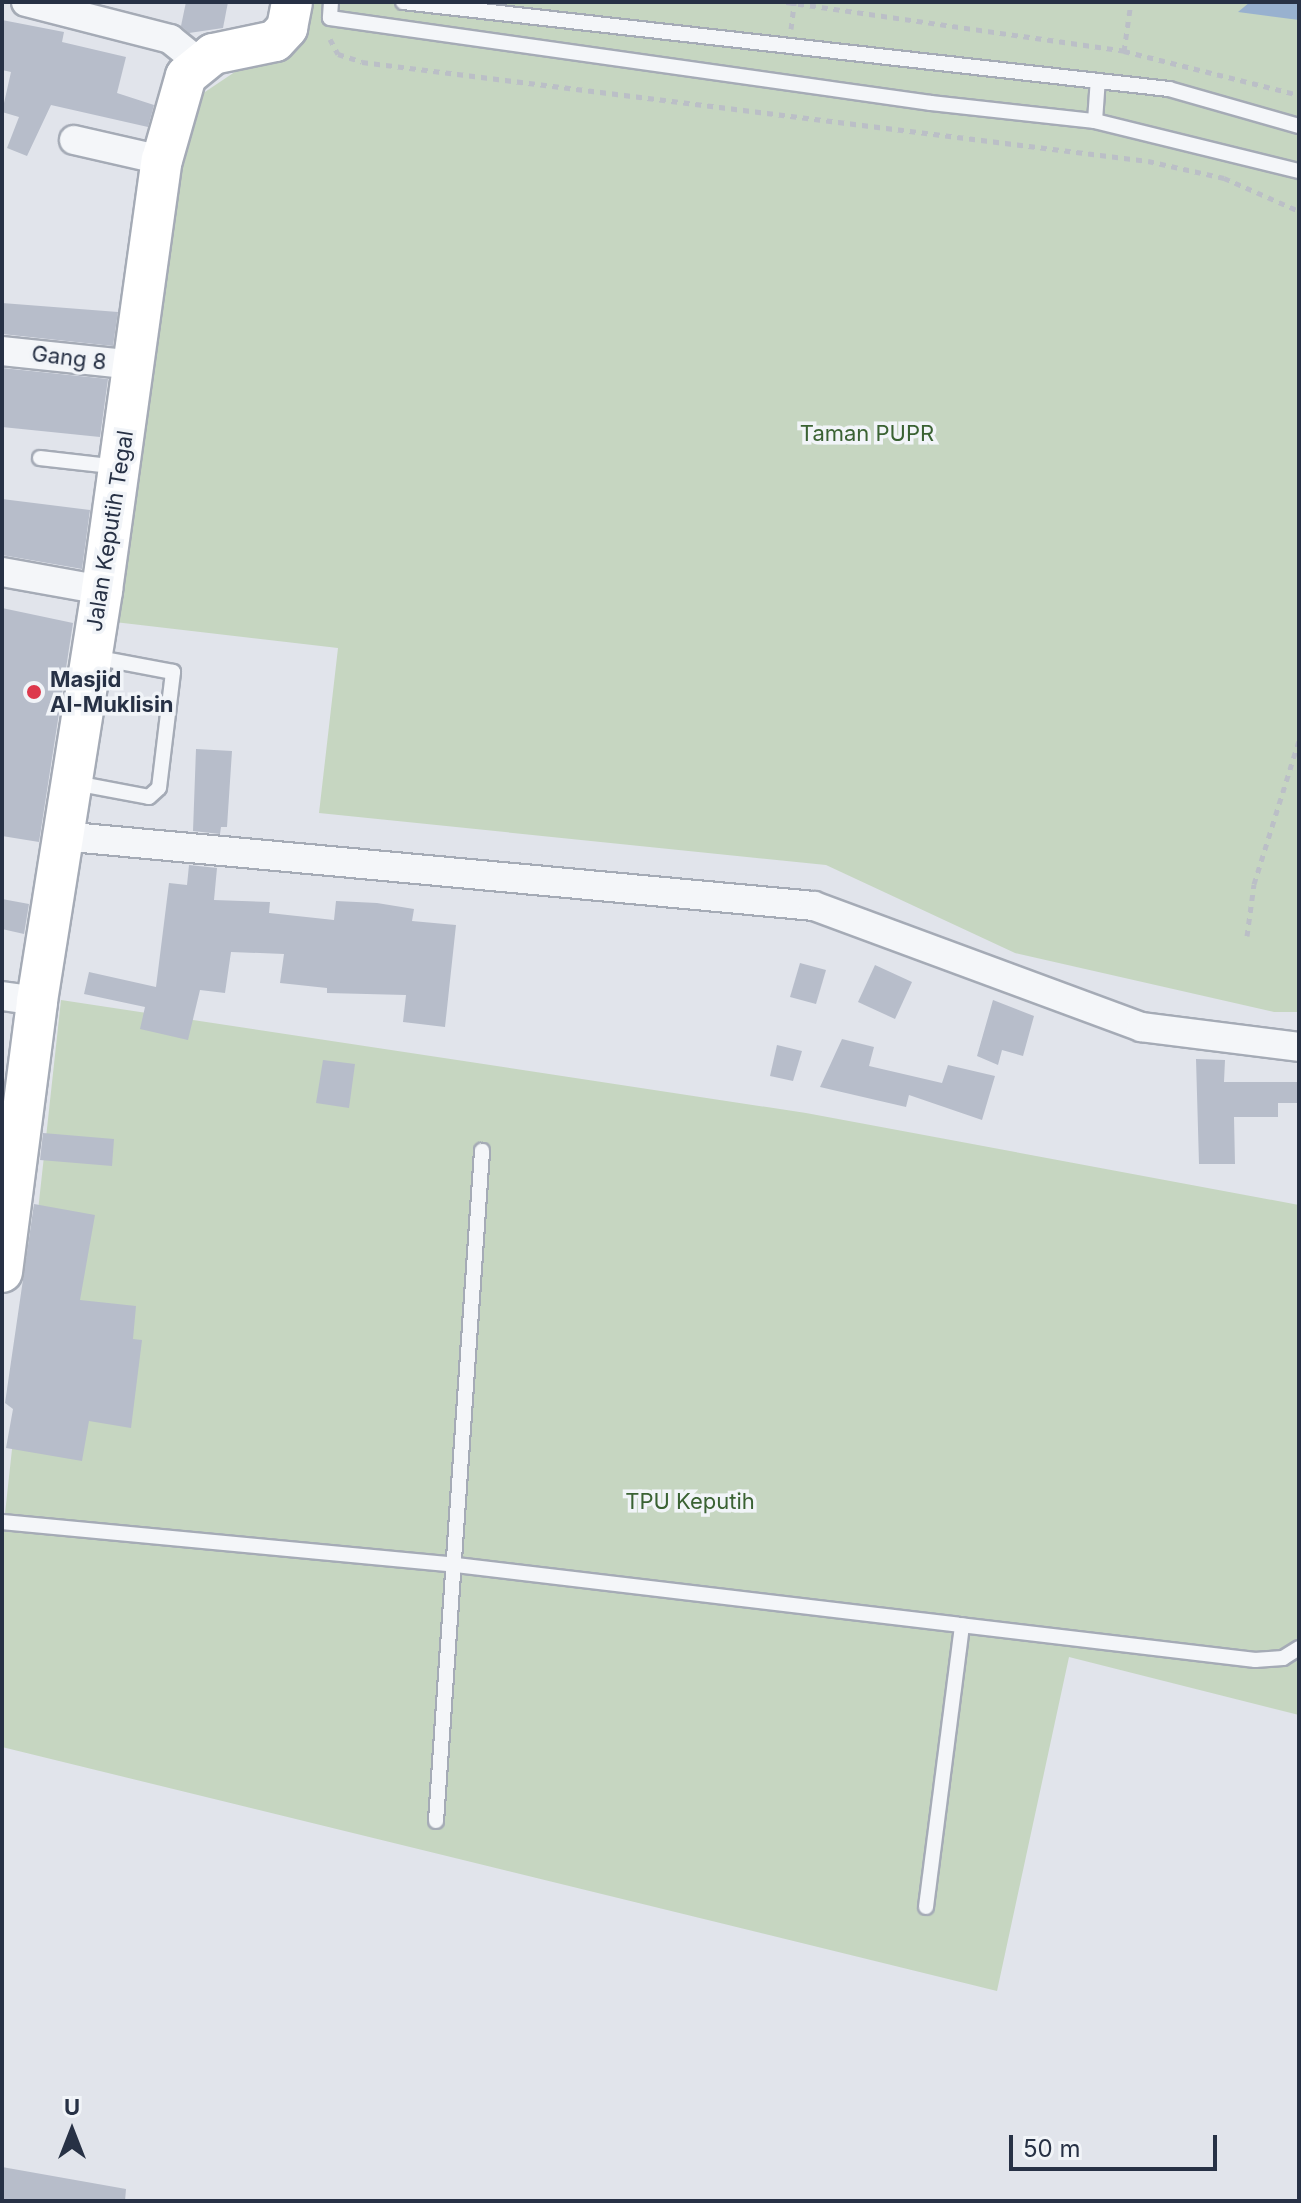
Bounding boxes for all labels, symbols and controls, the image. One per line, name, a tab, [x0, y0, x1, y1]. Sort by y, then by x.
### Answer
street label: Gang 8	[30, 340, 108, 376]
park label: Taman PUPR	[800, 421, 934, 447]
street label: Jalan Keputih Tegal	[81, 429, 139, 633]
place label: Masjid Al-Muklisin	[50, 666, 174, 718]
marker: Masjid Al-Muklisin	[25, 683, 43, 701]
park label: TPU Keputih	[625, 1489, 755, 1515]
north arrow	[32, 2091, 112, 2171]
text: U	[64, 2094, 80, 2120]
scale bar	[1013, 2119, 1221, 2169]
text: 50 m	[1023, 2134, 1081, 2163]

